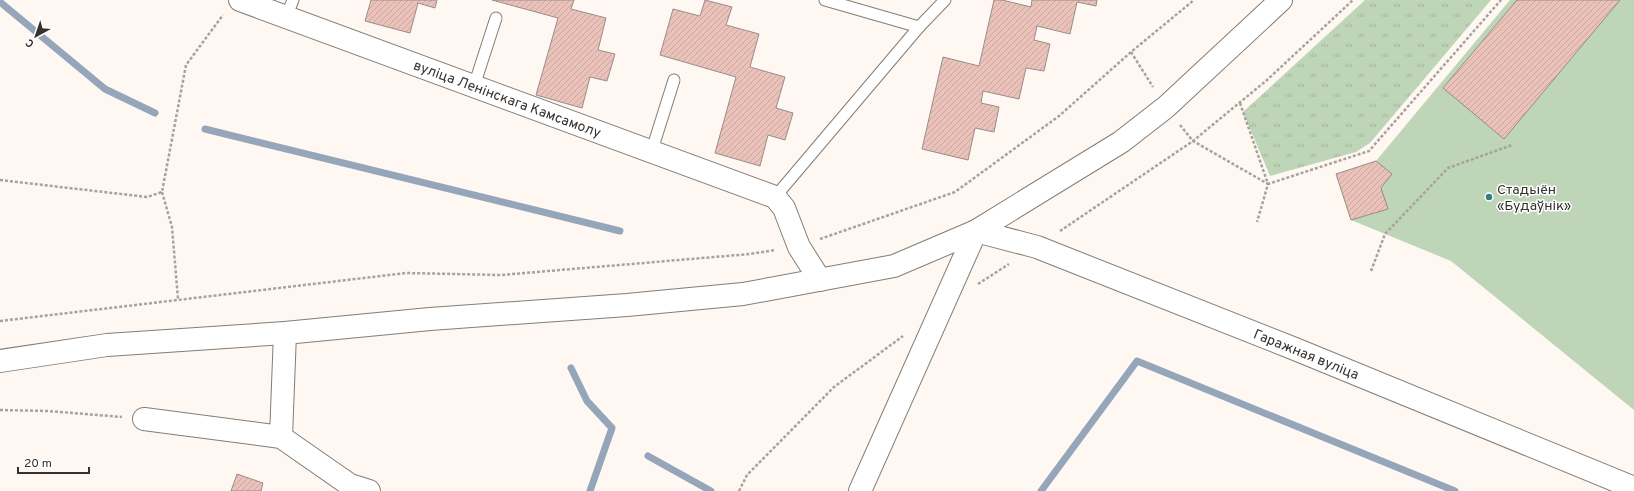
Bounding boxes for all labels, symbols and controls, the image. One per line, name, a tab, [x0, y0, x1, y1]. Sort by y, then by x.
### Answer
north arrow	[16, 16, 56, 56]
text: С	[23, 35, 37, 51]
street label: вуліца Ленінскага Камсамолу	[411, 58, 603, 142]
place label: Стадыён «Будаўнік»	[1497, 182, 1571, 215]
marker: Стадыён «Будаўнік»	[1484, 192, 1494, 202]
street label: Гаражная вуліца	[1251, 326, 1361, 384]
scale bar	[18, 449, 89, 475]
text: 20 m	[24, 456, 52, 472]

